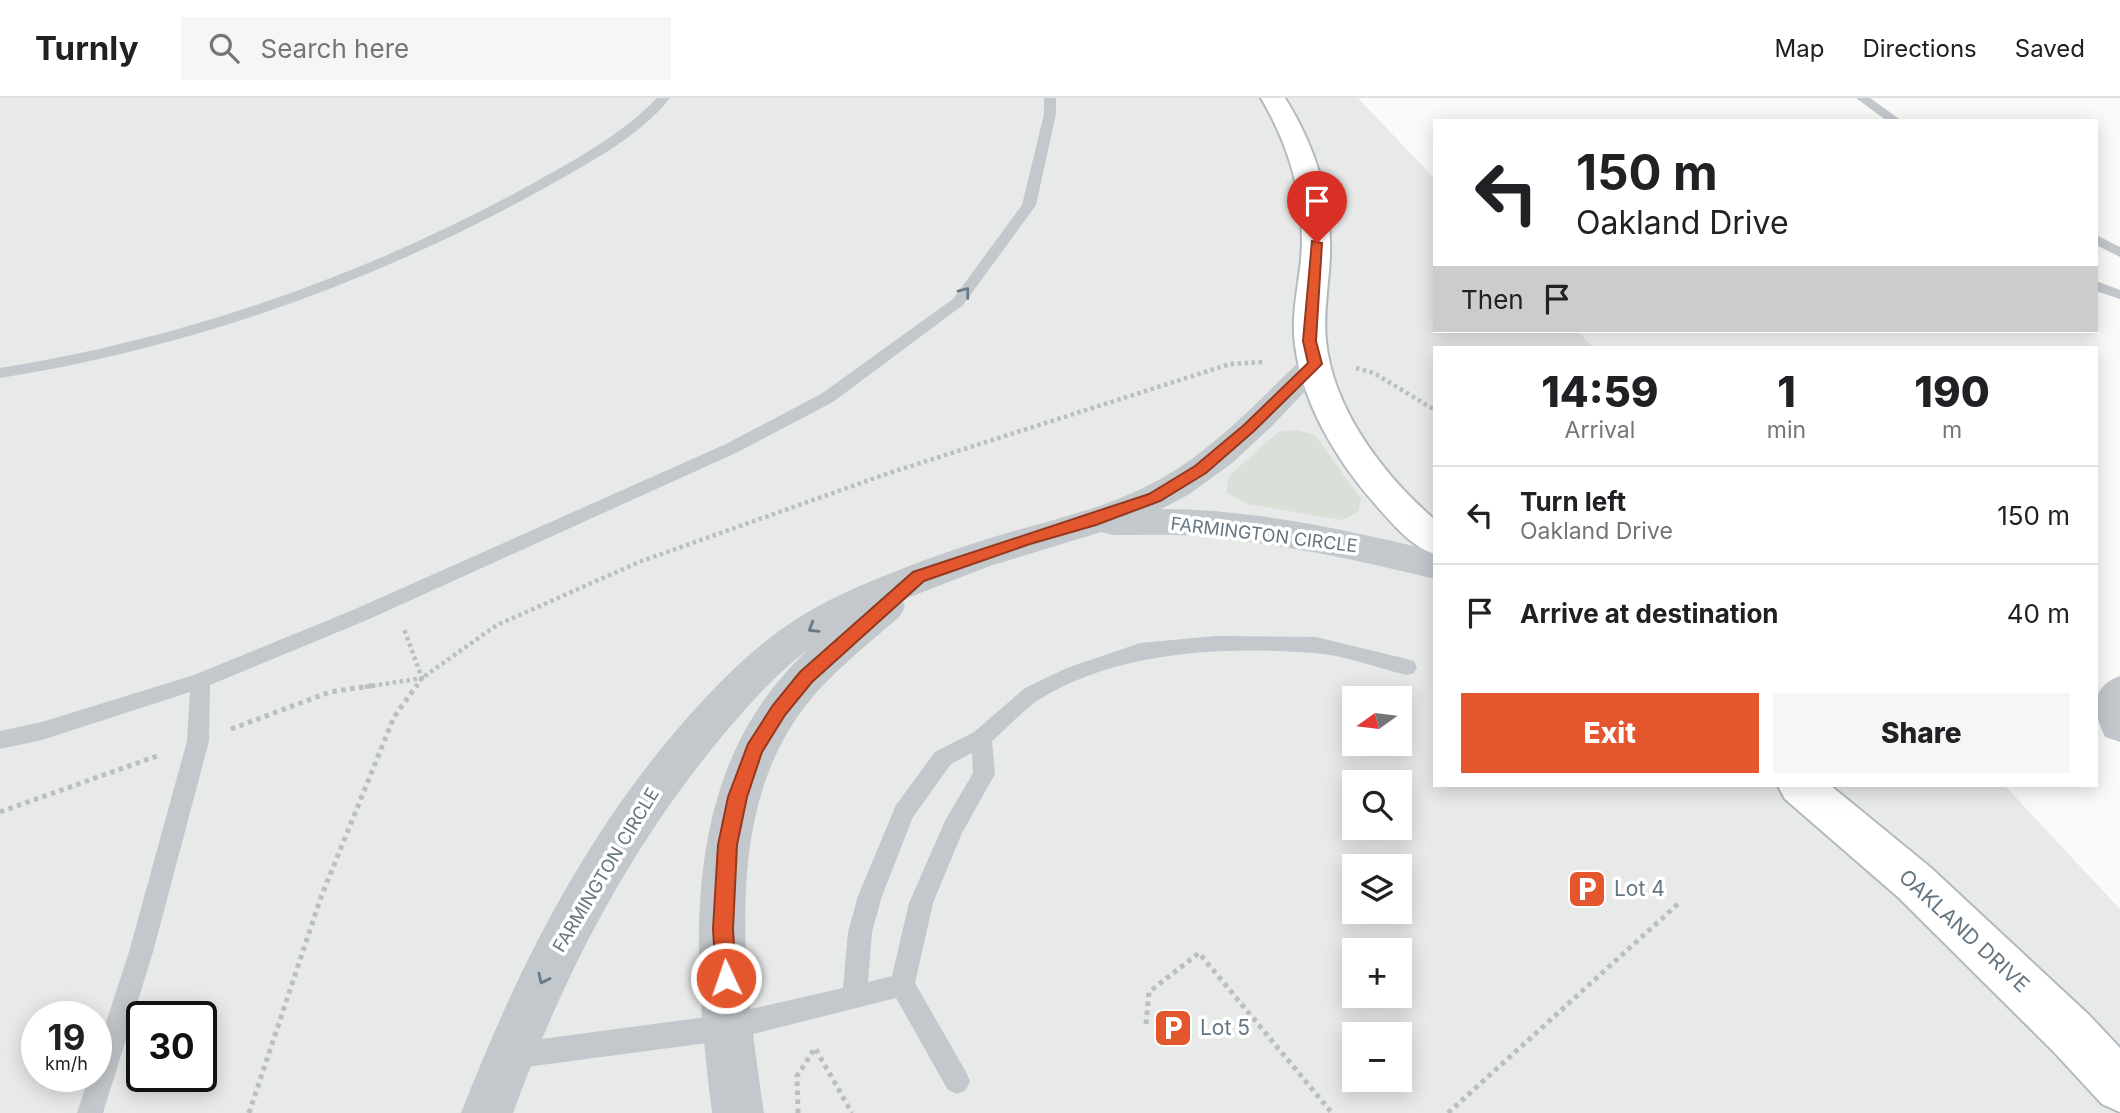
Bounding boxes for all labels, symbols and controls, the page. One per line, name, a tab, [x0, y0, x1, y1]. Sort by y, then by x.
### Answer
search box	[181, 17, 671, 80]
text: Turnly	[35, 28, 139, 68]
icon: search	[205, 29, 243, 67]
text: Search here	[261, 33, 409, 64]
text: Map	[1775, 34, 1824, 63]
text: Directions	[1862, 34, 1977, 63]
text: Saved	[2015, 34, 2085, 63]
text: 150 m	[1576, 143, 1718, 202]
icon: left	[1461, 147, 1552, 238]
pin	[1287, 171, 1347, 243]
icon: arrive	[1298, 182, 1336, 220]
text: Oakland Drive	[1576, 203, 1789, 242]
icon: arrive	[1538, 280, 1576, 318]
text: Then	[1461, 284, 1524, 315]
one-way arrow	[956, 288, 969, 300]
text: 14:59	[1541, 366, 1659, 417]
text: 1	[1777, 366, 1796, 417]
text: 190	[1914, 366, 1990, 417]
text: Arrival	[1565, 416, 1635, 444]
text: min	[1767, 416, 1806, 444]
text: m	[1942, 416, 1962, 444]
text: Turn left	[1520, 486, 1626, 517]
icon: left	[1461, 496, 1499, 534]
text: 150 m	[1997, 500, 2070, 531]
street label: FARMINGTON CIRCLE	[1170, 513, 1359, 556]
text: Oakland Drive	[1520, 517, 1673, 545]
icon: arrive	[1461, 594, 1499, 632]
text: Arrive at destination	[1520, 598, 1779, 629]
text: 40 m	[2007, 598, 2070, 629]
one-way arrow	[808, 619, 821, 632]
north arrow	[1342, 686, 1412, 756]
map controls	[1342, 686, 1412, 1092]
button: Exit	[1461, 693, 1759, 773]
button: Share	[1773, 693, 2070, 773]
button: search	[1342, 770, 1412, 840]
street label: FARMINGTON CIRCLE	[548, 784, 663, 956]
button: layers	[1342, 854, 1412, 924]
street label: OAKLAND DRIVE	[1894, 864, 2035, 997]
parking icon: Lot 4	[1566, 868, 1608, 910]
place label: Lot 4	[1614, 876, 1665, 901]
button: +	[1342, 938, 1412, 1008]
position arrow	[689, 941, 763, 1015]
one-way arrow	[537, 971, 551, 984]
speed limit sign: 30	[126, 1001, 217, 1092]
parking icon: Lot 5	[1152, 1007, 1194, 1049]
place label: Lot 5	[1200, 1015, 1250, 1040]
text: 19	[48, 1016, 85, 1058]
button: −	[1342, 1022, 1412, 1092]
text: km/h	[45, 1053, 88, 1074]

